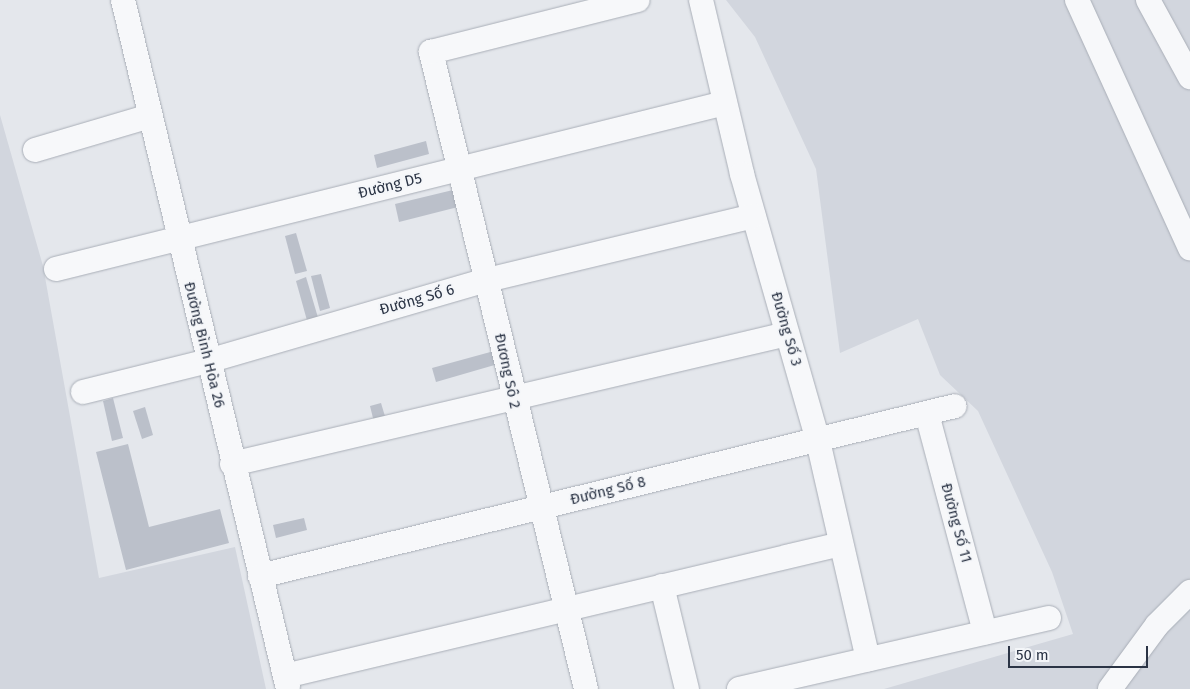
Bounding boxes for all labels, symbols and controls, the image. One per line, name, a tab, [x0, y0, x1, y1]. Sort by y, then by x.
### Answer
street label: Đường D5	[356, 169, 424, 203]
street label: Đường Bình Hòa 26	[180, 280, 228, 410]
street label: Đường Số 6	[378, 281, 456, 319]
street label: Đường Số 3	[767, 290, 805, 368]
street label: Đương Sô 2	[490, 332, 524, 410]
street label: Đường Số 8	[568, 473, 648, 509]
street label: Đường Số 11	[937, 481, 975, 565]
scale bar	[1010, 636, 1150, 668]
text: 50 m	[1016, 646, 1049, 664]

